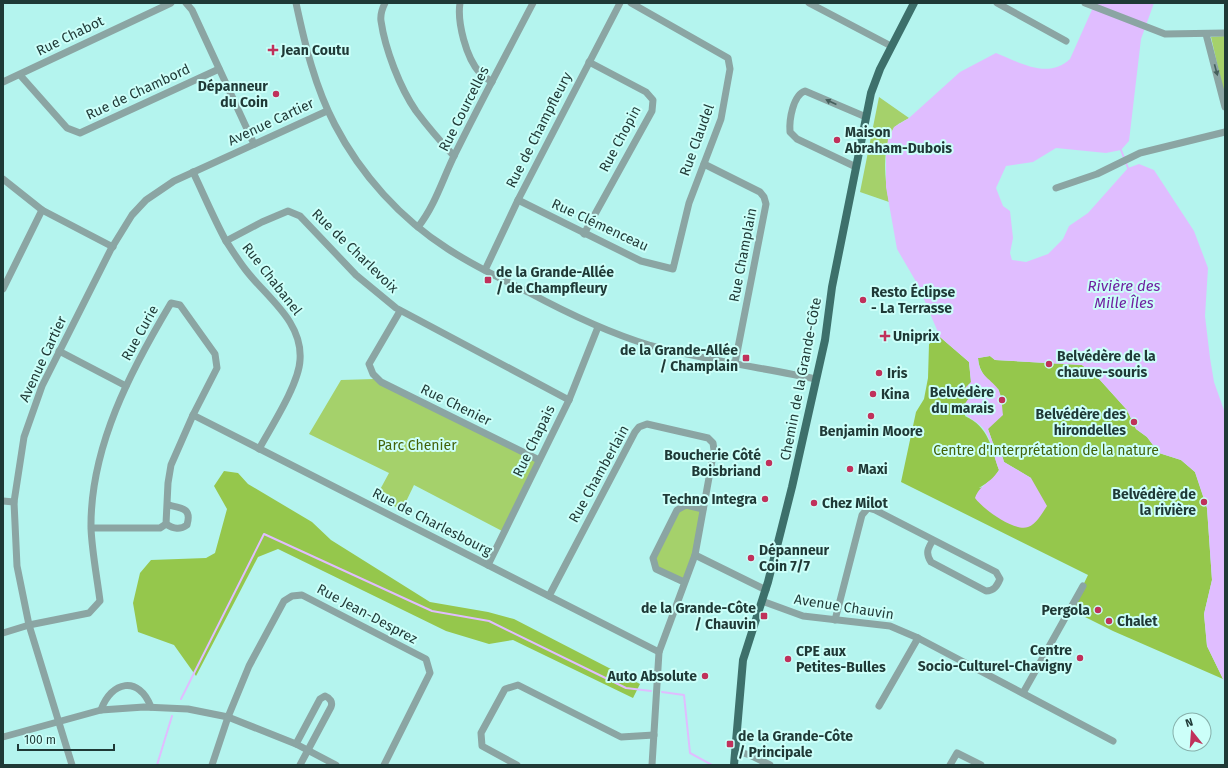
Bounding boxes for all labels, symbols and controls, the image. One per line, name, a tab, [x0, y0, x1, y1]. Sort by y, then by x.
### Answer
street label: Rue Chabot	[33, 12, 107, 60]
place label: Jean Coutu	[280, 42, 349, 59]
marker: Jean Coutu	[268, 45, 278, 55]
street label: Rue de Chambord	[83, 60, 193, 124]
street label: Rue Courcelles	[435, 63, 493, 154]
one-way arrow	[1213, 64, 1219, 77]
street label: Rue de Champfleury	[502, 69, 576, 191]
place label: Dépanneur du Coin	[198, 78, 268, 111]
marker: Dépanneur du Coin	[271, 89, 281, 99]
street label: Avenue Cartier	[225, 94, 317, 149]
one-way arrow	[825, 99, 836, 105]
street label: Rue Claudel	[676, 102, 718, 178]
street label: Rue Chopin	[595, 103, 645, 175]
place label: Maison Abraham-Dubois	[844, 124, 952, 157]
marker: Maison Abraham-Dubois	[832, 135, 842, 145]
street label: Rue Clémenceau	[549, 195, 651, 255]
street label: Rue de Charlevoix	[308, 205, 402, 297]
street label: Rue Champlain	[726, 206, 760, 304]
street label: Rue Chabanel	[238, 239, 306, 319]
place label: de la Grande-Allée / de Champfleury	[496, 264, 614, 297]
marker: de la Grande-Allée / de Champfleury	[483, 275, 493, 285]
water label: Rivière des Mille Îles	[1088, 277, 1160, 312]
place label: Resto Éclipse - La Terrasse	[871, 283, 956, 317]
marker: Resto Éclipse - La Terrasse	[858, 295, 868, 305]
street label: Chemin de la Grande-Côte	[777, 296, 825, 462]
street label: Rue Curie	[118, 302, 162, 364]
street label: Avenue Cartier	[16, 313, 71, 405]
place label: Uniprix	[893, 328, 940, 345]
marker: Uniprix	[880, 331, 890, 341]
place label: de la Grande-Allée / Champlain	[620, 342, 738, 375]
place label: Belvédère de la chauve-souris	[1057, 348, 1156, 381]
marker: de la Grande-Allée / Champlain	[741, 353, 751, 363]
marker: Belvédère de la chauve-souris	[1044, 359, 1054, 369]
place label: Iris	[887, 365, 908, 382]
marker: Iris	[874, 368, 884, 378]
street label: Rue Chenier	[418, 381, 495, 430]
place label: Belvédère du marais	[930, 384, 994, 417]
place label: Kina	[881, 386, 910, 403]
marker: Kina	[868, 389, 878, 399]
marker: Belvédère du marais	[997, 395, 1007, 405]
street label: Rue Chapais	[509, 402, 559, 480]
place label: Belvédère des hirondelles	[1036, 406, 1126, 439]
marker: Benjamin Moore	[866, 411, 876, 421]
marker: Belvédère des hirondelles	[1129, 417, 1139, 427]
street label: Rue Chamberlain	[565, 422, 633, 526]
place label: Benjamin Moore	[819, 423, 923, 440]
park label: Parc Chenier	[377, 437, 457, 454]
park label: Centre d'Interprétation de la nature	[933, 442, 1159, 459]
place label: Boucherie Côté Boisbriand	[664, 447, 761, 480]
marker: Boucherie Côté Boisbriand	[764, 458, 774, 468]
place label: Maxi	[858, 461, 888, 478]
marker: Maxi	[845, 464, 855, 474]
street label: Rue de Charlesbourg	[369, 484, 495, 560]
place label: Belvédère de la rivière	[1112, 486, 1196, 519]
place label: Techno Integra	[663, 491, 757, 508]
marker: Techno Integra	[760, 494, 770, 504]
place label: Chez Milot	[822, 495, 889, 512]
marker: Belvédère de la rivière	[1199, 497, 1209, 507]
marker: Chez Milot	[809, 498, 819, 508]
place label: Dépanneur Coin 7/7	[759, 542, 830, 575]
marker: Dépanneur Coin 7/7	[746, 553, 756, 563]
street label: Rue Jean-Desprez	[314, 580, 420, 648]
street label: Avenue Chauvin	[793, 591, 895, 623]
place label: de la Grande-Côte / Chauvin	[641, 600, 756, 633]
place label: Pergola	[1042, 602, 1090, 619]
marker: Pergola	[1093, 605, 1103, 615]
marker: de la Grande-Côte / Chauvin	[759, 611, 769, 621]
place label: Chalet	[1117, 613, 1158, 630]
marker: Chalet	[1104, 616, 1114, 626]
place label: Centre Socio-Culturel-Chavigny	[918, 642, 1073, 675]
place label: CPE aux Petites-Bulles	[796, 643, 886, 676]
marker: Centre Socio-Culturel-Chavigny	[1075, 653, 1085, 663]
marker: CPE aux Petites-Bulles	[783, 654, 793, 664]
place label: Auto Absolute	[606, 668, 697, 685]
marker: Auto Absolute	[700, 671, 710, 681]
north arrow	[1172, 712, 1212, 752]
text: N	[1184, 716, 1195, 730]
scale bar	[18, 726, 114, 752]
place label: de la Grande-Côte / Principale	[738, 728, 853, 761]
text: 100 m	[24, 733, 56, 747]
marker: de la Grande-Côte / Principale	[725, 739, 735, 749]

